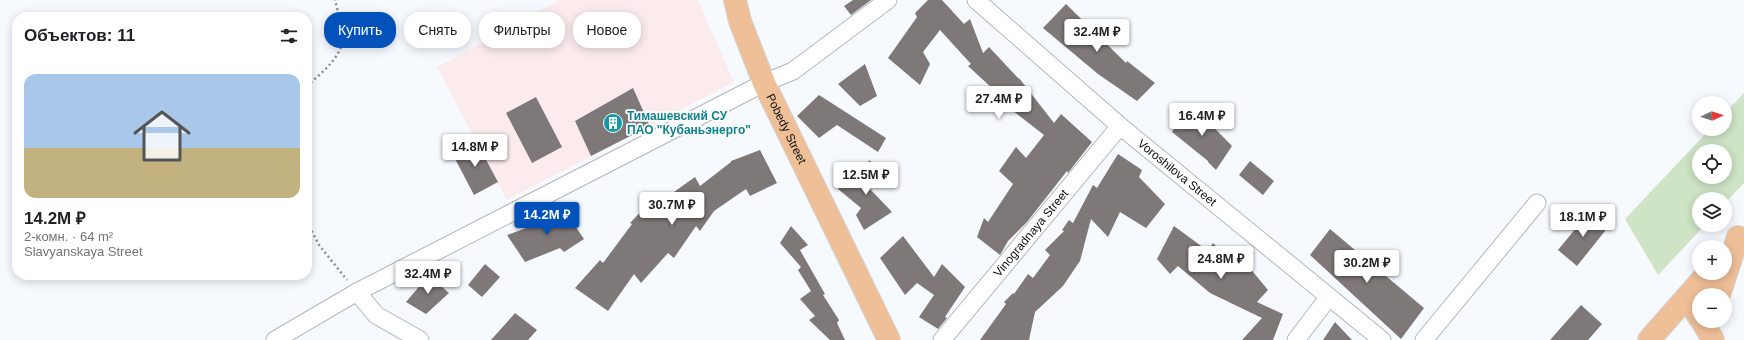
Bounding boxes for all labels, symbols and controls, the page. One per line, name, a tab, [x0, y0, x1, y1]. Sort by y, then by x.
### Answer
chip: Купить	[324, 12, 396, 48]
chip: Снять	[404, 12, 471, 48]
chip: Фильтры	[479, 12, 565, 48]
chip: Новое	[573, 12, 641, 48]
pin: 32.4M ₽	[1060, 19, 1134, 53]
text: 32.4M ₽	[1073, 24, 1121, 39]
icon: filters	[278, 25, 300, 47]
text: Объектов: 11	[24, 26, 135, 45]
pin: 27.4M ₽	[962, 86, 1036, 120]
street label: Pobedy Street	[763, 91, 810, 167]
text: 27.4M ₽	[975, 91, 1023, 106]
north arrow	[1692, 96, 1732, 136]
map controls	[1692, 96, 1732, 328]
icon: home	[126, 100, 198, 172]
pin: 16.4M ₽	[1165, 103, 1239, 137]
text: 16.4M ₽	[1178, 108, 1226, 123]
place label: Тимашевский СУ ПАО "Кубаньэнерго"	[627, 109, 751, 137]
building icon: Тимашевский СУ ПАО "Кубаньэнерго"	[602, 112, 624, 134]
pin: 14.8M ₽	[438, 134, 512, 168]
street label: Voroshilova Street	[1135, 136, 1220, 209]
text: 14.8M ₽	[451, 139, 499, 154]
button: locate	[1692, 144, 1732, 184]
pin: 12.5M ₽	[829, 162, 903, 196]
text: 12.5M ₽	[842, 167, 890, 182]
street label: Vinogradnaya Street	[991, 186, 1072, 280]
pin: 30.7M ₽	[635, 192, 709, 226]
button: layers	[1692, 192, 1732, 232]
text: 30.7M ₽	[648, 197, 696, 212]
pin: 14.2M ₽	[510, 202, 584, 236]
pin: 18.1M ₽	[1546, 204, 1620, 238]
text: 14.2M ₽	[523, 207, 571, 222]
text: 14.2M ₽	[24, 209, 86, 228]
text: 18.1M ₽	[1559, 209, 1607, 224]
text: 2-комн. · 64 m²	[24, 229, 113, 244]
button: +	[1692, 240, 1732, 280]
text: Slavyanskaya Street	[24, 244, 143, 259]
pin: 24.8M ₽	[1184, 246, 1258, 280]
pin: 30.2M ₽	[1330, 250, 1404, 284]
text: 24.8M ₽	[1197, 251, 1245, 266]
text: 30.2M ₽	[1343, 255, 1391, 270]
pin: 32.4M ₽	[391, 261, 465, 295]
text: 32.4M ₽	[404, 266, 452, 281]
button: −	[1692, 288, 1732, 328]

